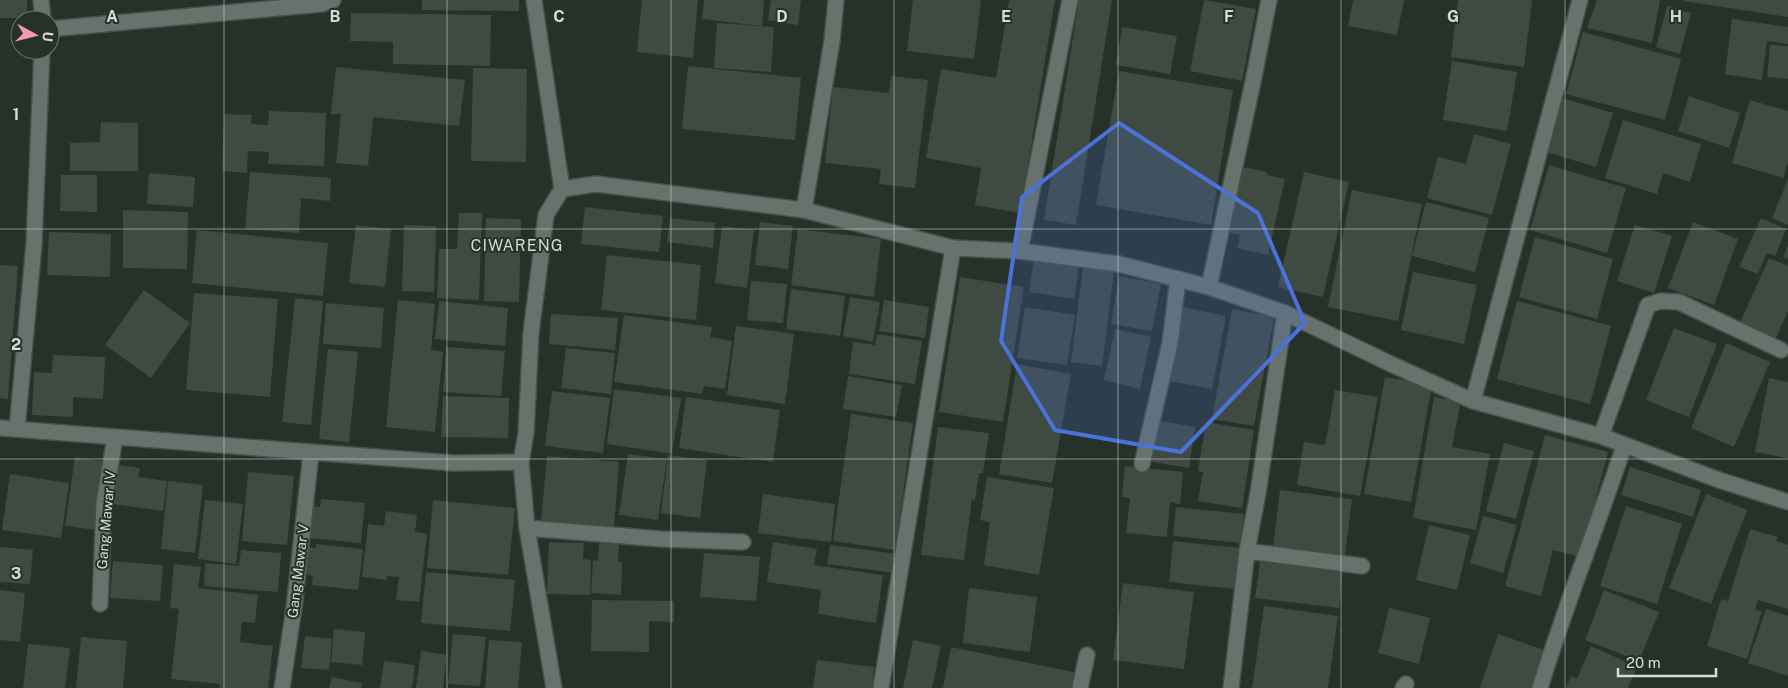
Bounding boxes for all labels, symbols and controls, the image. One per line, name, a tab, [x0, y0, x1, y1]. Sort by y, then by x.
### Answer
text: A	[106, 7, 118, 26]
text: B	[330, 7, 341, 26]
text: C	[553, 7, 565, 26]
text: D	[776, 7, 788, 26]
text: E	[1001, 7, 1011, 26]
text: F	[1224, 7, 1234, 26]
text: G	[1447, 7, 1459, 26]
text: H	[1670, 7, 1682, 26]
north arrow	[10, 10, 60, 60]
text: U	[39, 31, 56, 43]
text: 1	[13, 105, 19, 124]
district label: CIWARENG	[471, 236, 563, 255]
text: 2	[11, 335, 21, 354]
street label: Gang Mawar IV	[94, 470, 118, 570]
street label: Gang Mawar V	[284, 523, 312, 619]
text: 3	[11, 564, 21, 583]
scale bar	[1618, 646, 1716, 678]
text: 20 m	[1626, 654, 1661, 671]

